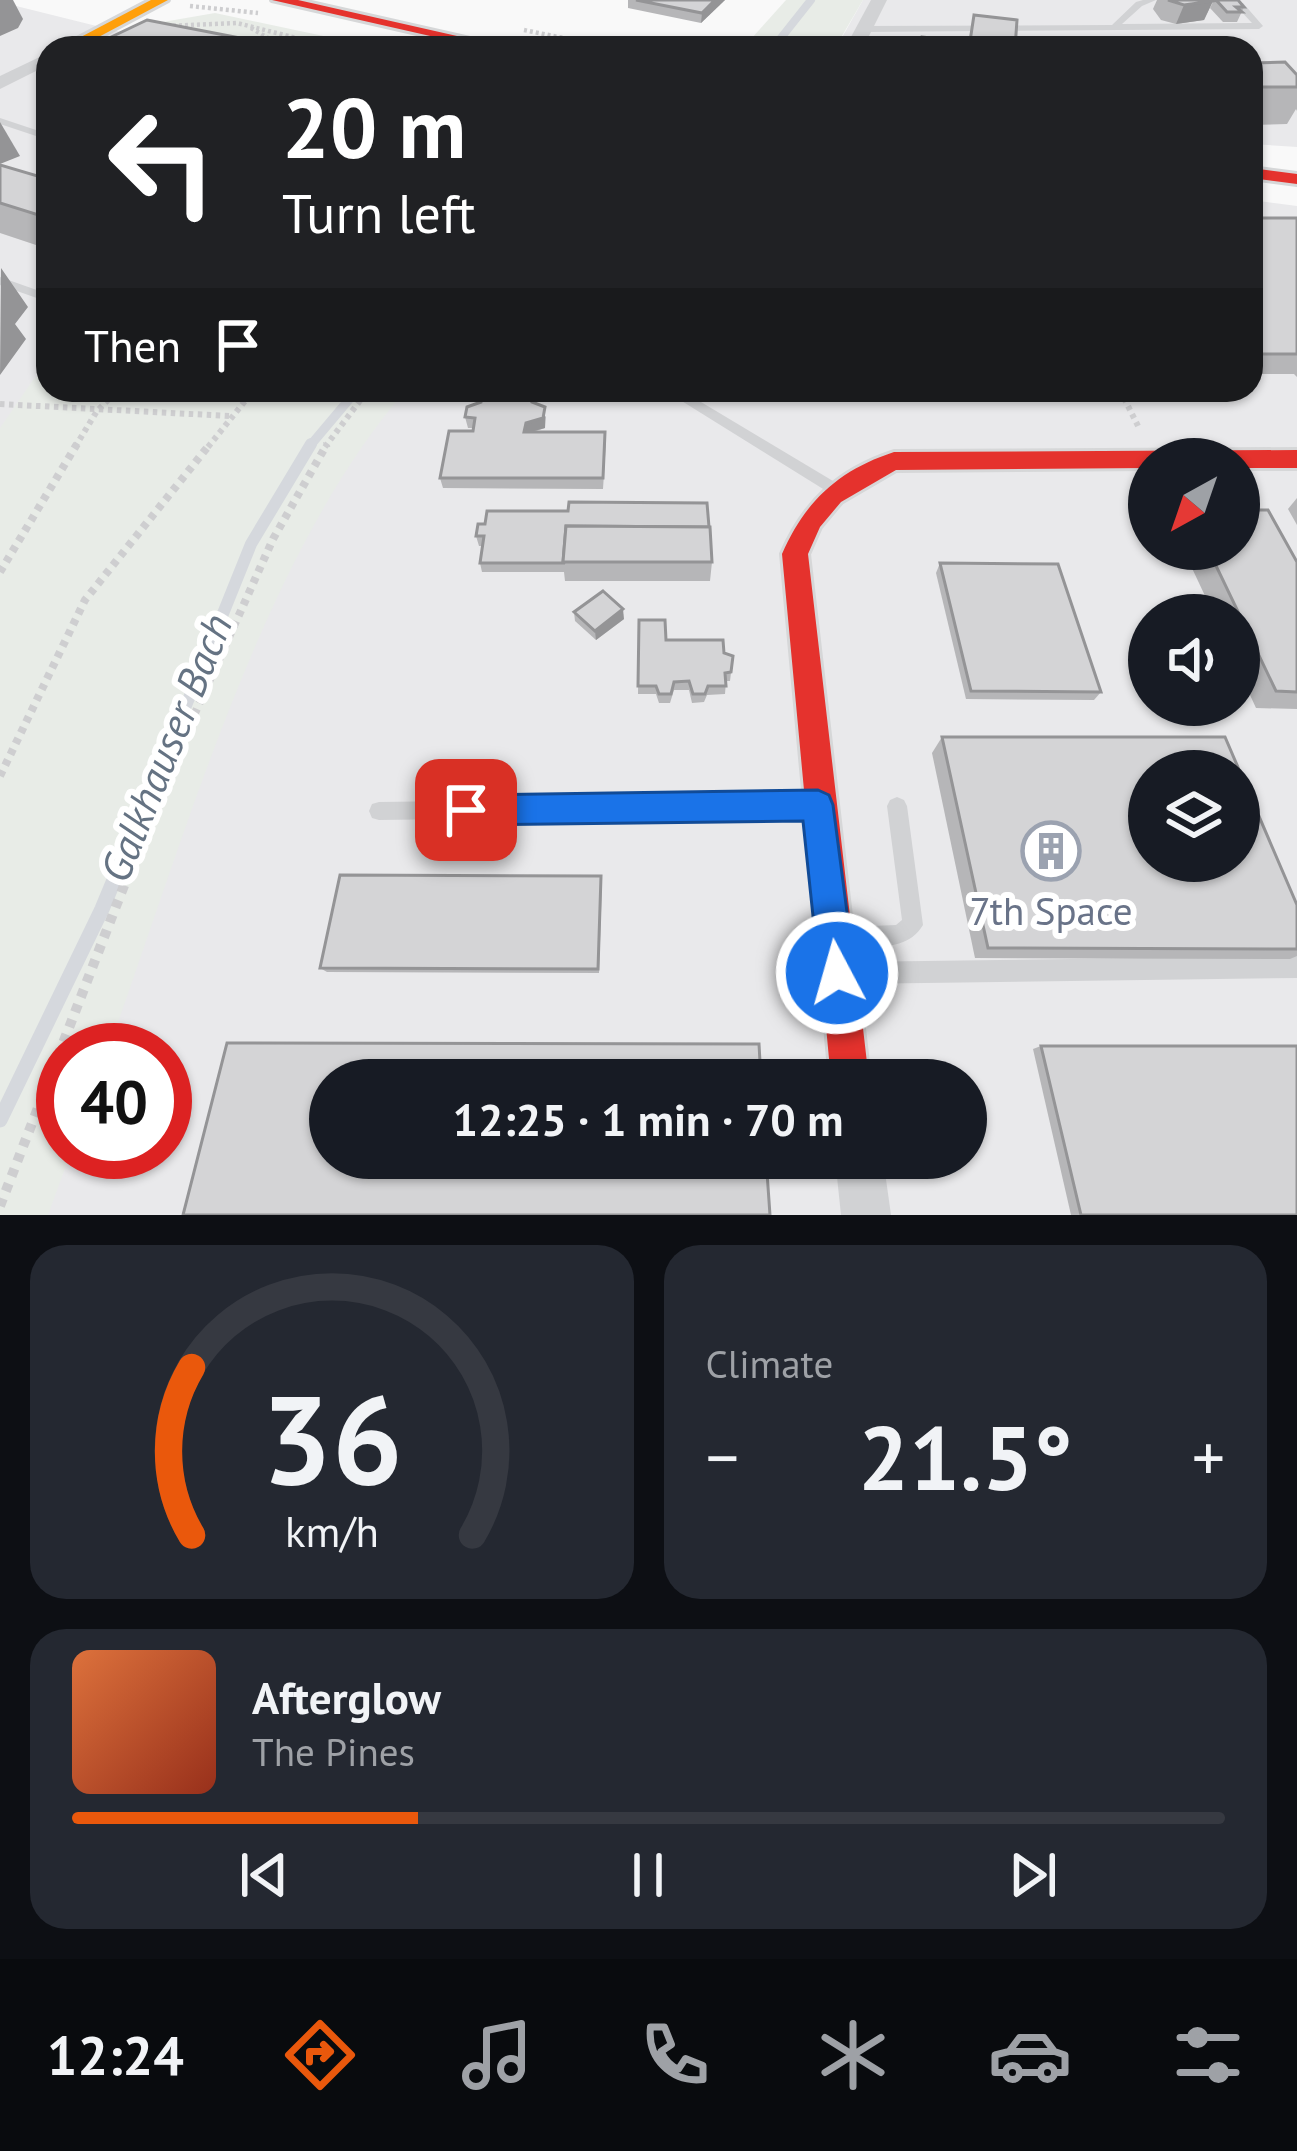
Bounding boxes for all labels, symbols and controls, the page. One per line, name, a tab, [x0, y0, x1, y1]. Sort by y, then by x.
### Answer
text: 20 m	[282, 72, 466, 181]
icon: left	[84, 84, 240, 240]
text: Turn left	[282, 178, 476, 248]
icon: arrive	[205, 312, 271, 378]
text: Then	[84, 316, 181, 374]
north arrow	[1128, 438, 1260, 570]
map controls	[1128, 438, 1260, 882]
button: sound	[1128, 594, 1260, 726]
water label: Galkhauser Bach	[87, 606, 244, 890]
button: layers	[1128, 750, 1260, 882]
pin	[415, 759, 517, 861]
icon: arrive	[433, 777, 499, 843]
building icon: 7th Space	[1020, 820, 1082, 882]
place label: 7th Space	[970, 885, 1132, 936]
position arrow	[774, 910, 900, 1036]
speed limit sign: 40	[36, 1023, 192, 1179]
text: 12:25 · 1 min · 70 m	[453, 1090, 843, 1148]
text: Climate	[706, 1338, 833, 1389]
text: 36	[261, 1357, 403, 1518]
text: 21.5°	[858, 1398, 1073, 1515]
text: −	[706, 1414, 739, 1499]
text: +	[1192, 1414, 1225, 1499]
text: km/h	[285, 1503, 379, 1559]
text: Afterglow	[252, 1668, 441, 1726]
text: The Pines	[252, 1726, 415, 1777]
icon: previous	[231, 1842, 297, 1908]
icon: pause	[615, 1842, 681, 1908]
icon: next	[1000, 1842, 1066, 1908]
icon: directions	[278, 2013, 362, 2097]
icon: music	[455, 2013, 539, 2097]
icon: phone	[633, 2013, 717, 2097]
icon: climate	[811, 2013, 895, 2097]
icon: car	[988, 2013, 1072, 2097]
icon: filters	[1166, 2013, 1250, 2097]
text: 12:24	[47, 2020, 184, 2090]

